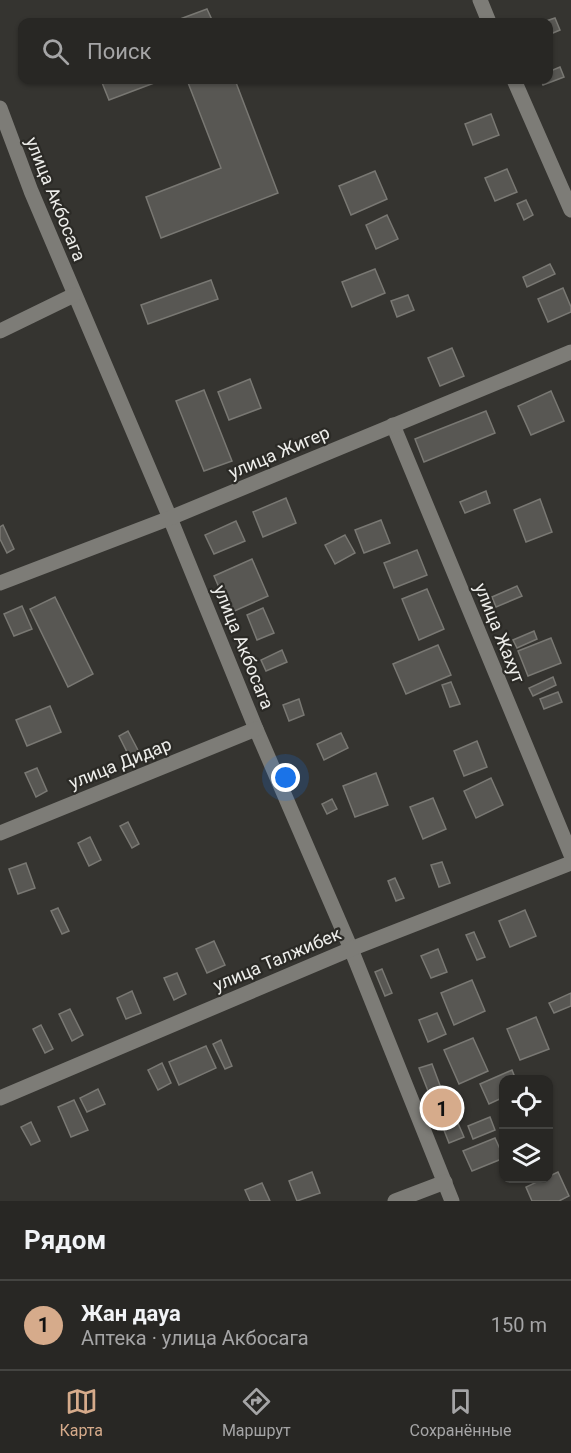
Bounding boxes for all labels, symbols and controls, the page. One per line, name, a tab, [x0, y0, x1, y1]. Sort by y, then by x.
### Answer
search box	[18, 18, 553, 84]
icon: search	[39, 35, 72, 68]
text: Поиск	[87, 39, 151, 64]
street label: улица Акбосага	[22, 134, 90, 264]
street label: улица Жигер	[225, 421, 333, 483]
street label: улица Жахут	[470, 580, 530, 686]
street label: улица Акбосага	[210, 582, 278, 712]
street label: улица Дидар	[66, 733, 174, 793]
your location	[271, 763, 300, 792]
street label: улица Талжибек	[210, 922, 344, 995]
map controls	[499, 1075, 553, 1183]
button: locate	[499, 1075, 553, 1129]
pin: 1	[422, 1086, 462, 1130]
button: layers	[499, 1129, 553, 1183]
text: Рядом	[24, 1225, 106, 1255]
text: Жан дауа	[81, 1301, 181, 1326]
text: 1	[38, 1313, 49, 1337]
text: 150 m	[491, 1313, 547, 1337]
text: Аптека · улица Акбосага	[81, 1326, 309, 1350]
tab: Карта	[59, 1385, 103, 1440]
tab: Маршрут	[222, 1385, 291, 1440]
tab: Сохранённые	[410, 1385, 512, 1440]

